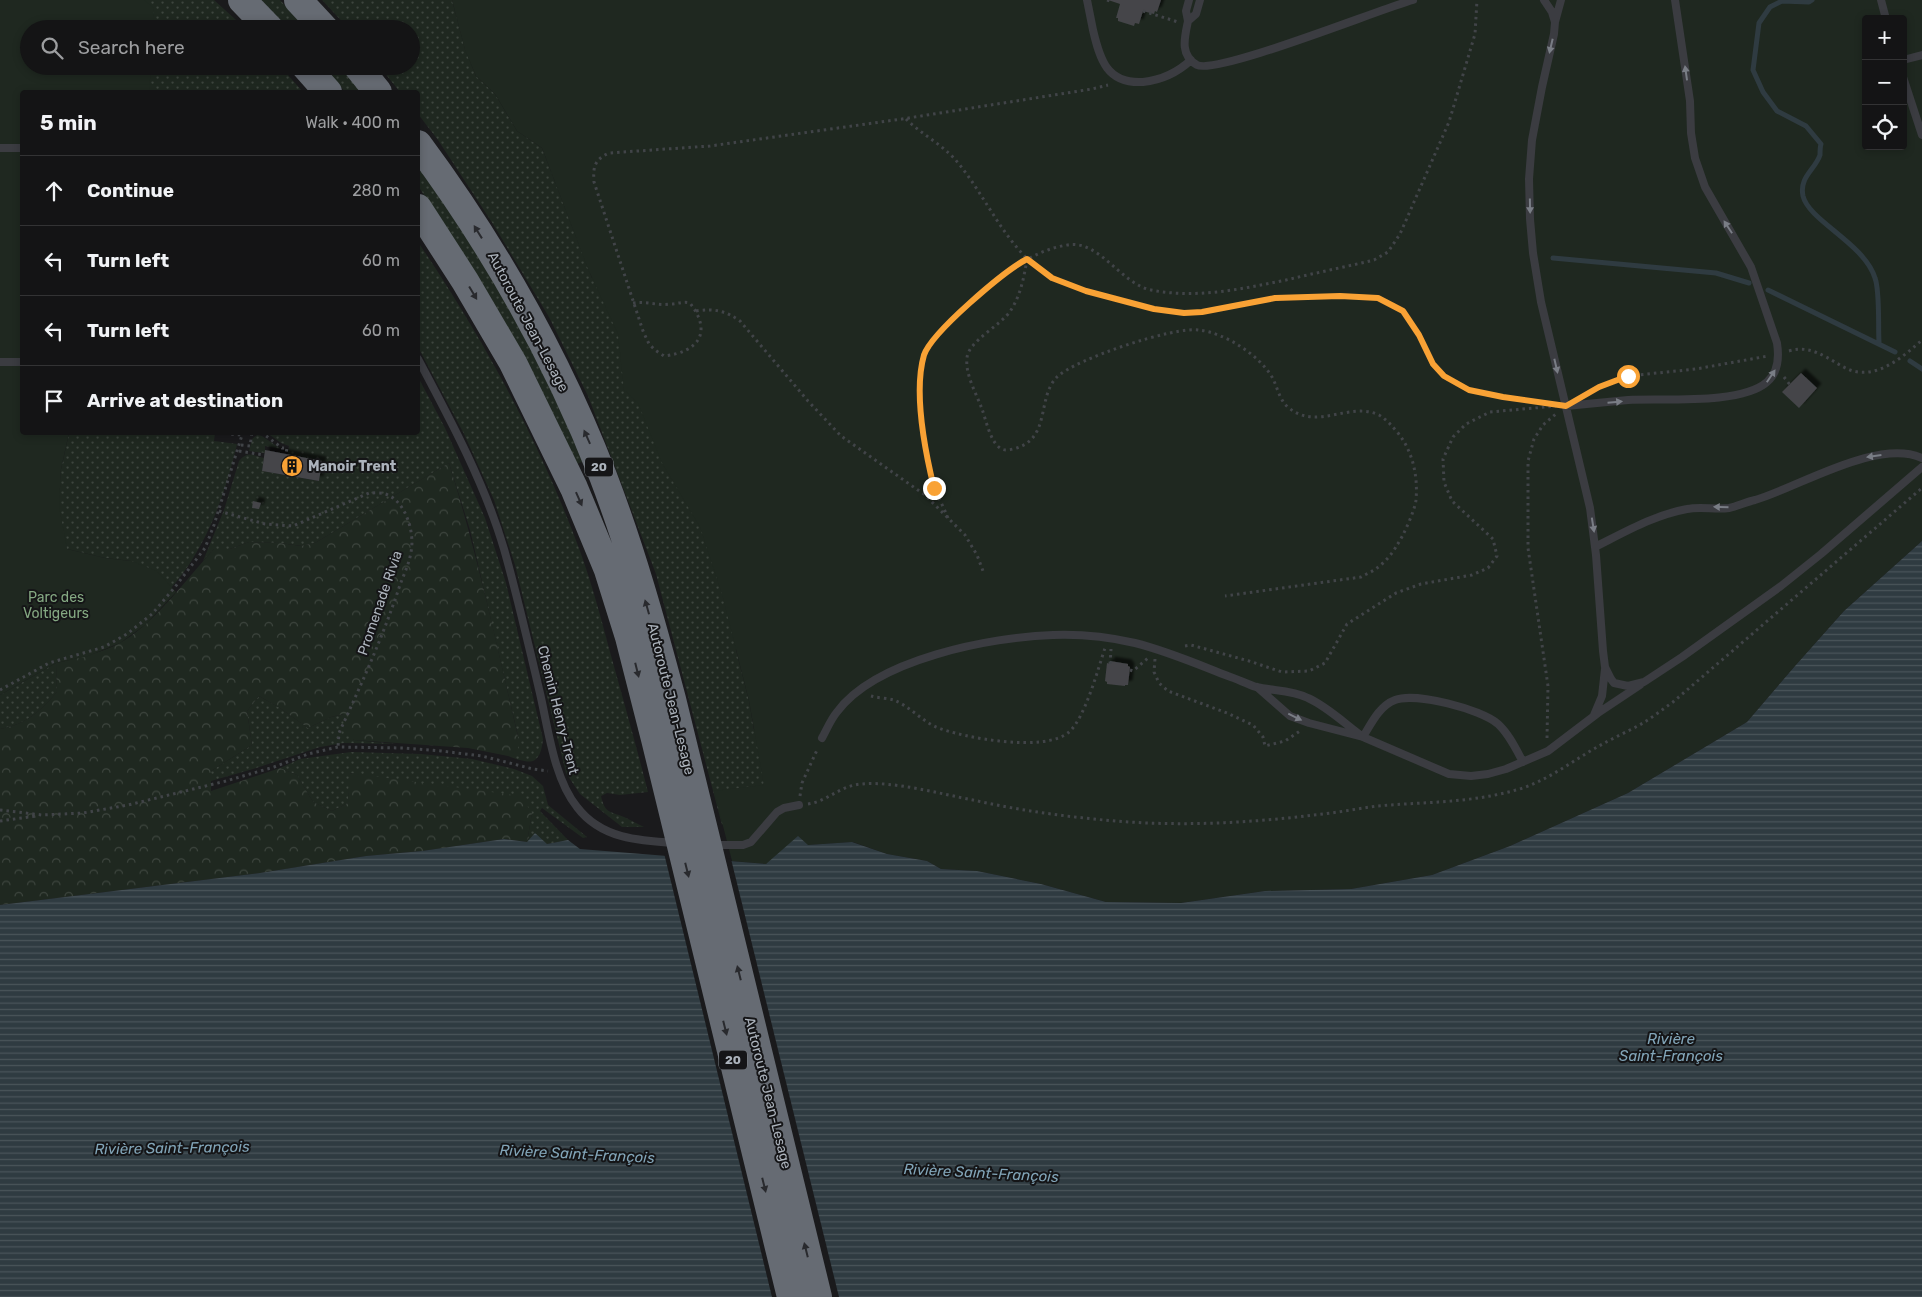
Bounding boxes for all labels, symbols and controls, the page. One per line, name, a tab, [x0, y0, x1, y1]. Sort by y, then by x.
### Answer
map controls	[1862, 15, 1907, 150]
button: +	[1862, 15, 1907, 60]
search box	[20, 20, 420, 75]
icon: search	[38, 34, 66, 62]
text: Search here	[78, 36, 185, 59]
one-way arrow	[1547, 39, 1555, 54]
button: −	[1862, 60, 1907, 105]
one-way arrow	[1682, 64, 1690, 80]
button: locate	[1862, 105, 1907, 150]
text: 5 min	[40, 110, 97, 135]
text: Walk · 400 m	[305, 113, 400, 132]
icon: ahead	[40, 177, 68, 205]
text: Continue	[87, 179, 174, 202]
text: 280 m	[352, 181, 400, 200]
one-way arrow	[1526, 199, 1534, 215]
one-way arrow	[1723, 220, 1733, 233]
one-way arrow	[473, 226, 483, 239]
icon: left	[40, 247, 68, 275]
text: Turn left	[87, 249, 169, 272]
street label: Autoroute Jean-Lesage	[484, 249, 572, 395]
text: 60 m	[362, 251, 400, 270]
one-way arrow	[468, 287, 477, 300]
icon: left	[40, 317, 68, 345]
text: Turn left	[87, 319, 169, 342]
text: 60 m	[362, 321, 400, 340]
one-way arrow	[1552, 359, 1560, 374]
route start	[1617, 365, 1640, 388]
one-way arrow	[1766, 370, 1776, 383]
icon: arrive	[40, 387, 68, 415]
text: Arrive at destination	[87, 389, 283, 412]
one-way arrow	[1607, 397, 1623, 405]
one-way arrow	[582, 430, 590, 444]
one-way arrow	[1866, 453, 1882, 461]
building icon: Manoir Trent	[280, 454, 304, 478]
place label: Manoir Trent	[308, 458, 397, 475]
road number: 20	[585, 458, 613, 477]
route end	[923, 477, 946, 500]
one-way arrow	[576, 492, 584, 506]
one-way arrow	[1713, 503, 1729, 511]
one-way arrow	[1589, 517, 1597, 533]
street label: Promenade Rivia	[354, 548, 406, 658]
park label: Parc des Voltigeurs	[23, 589, 89, 622]
one-way arrow	[642, 599, 650, 614]
street label: Autoroute Jean-Lesage	[644, 621, 698, 777]
street label: Chemin Henry-Trent	[534, 644, 582, 777]
one-way arrow	[633, 662, 641, 677]
one-way arrow	[1287, 713, 1302, 721]
one-way arrow	[683, 862, 691, 877]
one-way arrow	[735, 965, 743, 980]
street label: Autoroute Jean-Lesage	[741, 1015, 795, 1171]
one-way arrow	[721, 1020, 729, 1035]
water label: Rivière Saint-François	[1619, 1030, 1723, 1065]
road number: 20	[719, 1050, 747, 1070]
water label: Rivière Saint-François	[94, 1138, 250, 1158]
water label: Rivière Saint-François	[499, 1141, 655, 1167]
water label: Rivière Saint-François	[903, 1160, 1059, 1186]
one-way arrow	[760, 1178, 768, 1193]
one-way arrow	[802, 1242, 810, 1257]

